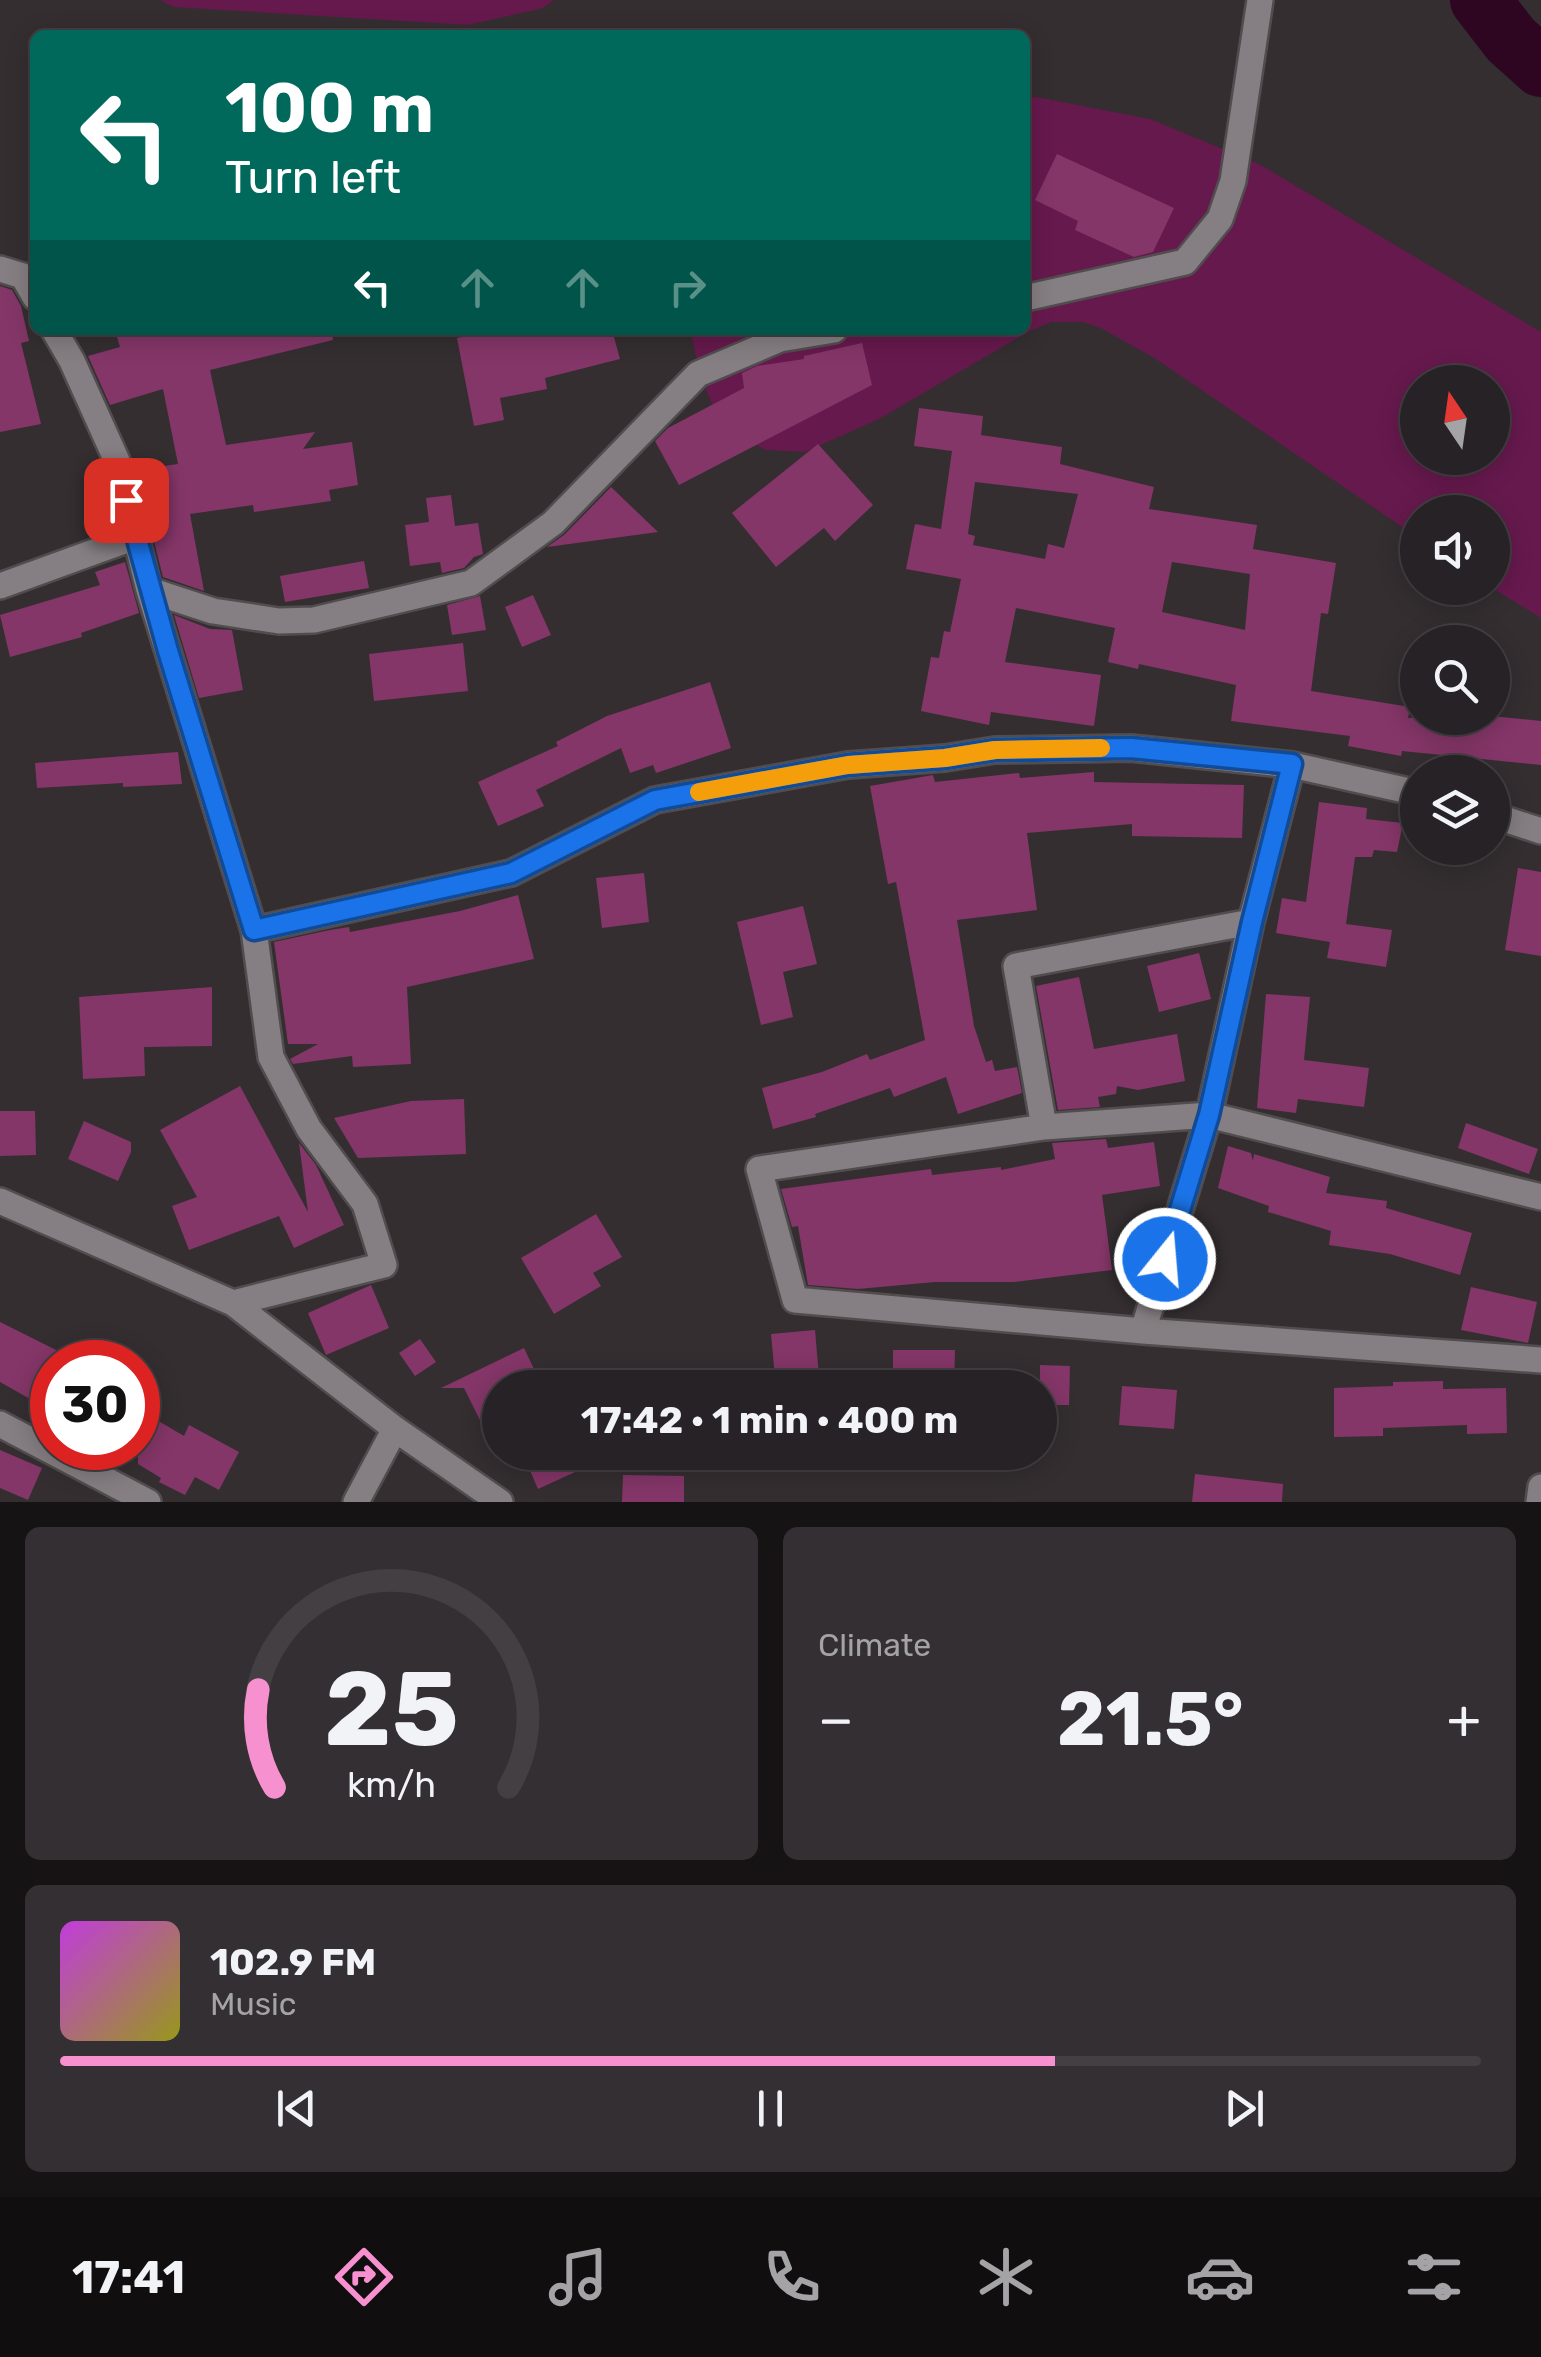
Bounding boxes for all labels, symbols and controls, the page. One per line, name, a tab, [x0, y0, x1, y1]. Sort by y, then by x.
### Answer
text: 100 m	[225, 67, 434, 150]
icon: left	[60, 70, 190, 200]
text: Turn left	[225, 151, 401, 204]
icon: left	[345, 260, 400, 315]
icon: ahead	[450, 260, 505, 315]
icon: ahead	[555, 260, 610, 315]
icon: right	[660, 260, 715, 315]
north arrow	[1400, 365, 1510, 475]
map controls	[1400, 365, 1510, 865]
pin	[84, 458, 169, 543]
icon: arrive	[99, 473, 154, 528]
button: sound	[1400, 495, 1510, 605]
button: search	[1400, 625, 1510, 735]
button: layers	[1400, 755, 1510, 865]
position arrow	[1113, 1207, 1217, 1311]
speed limit sign: 30	[30, 1340, 160, 1470]
text: 17:42 · 1 min · 400 m	[581, 1397, 958, 1443]
text: Climate	[818, 1626, 931, 1664]
text: 25	[324, 1648, 459, 1771]
text: 21.5°	[1057, 1675, 1244, 1764]
text: −	[818, 1687, 854, 1752]
text: +	[1447, 1687, 1481, 1752]
text: km/h	[347, 1764, 436, 1806]
text: 102.9 FM	[210, 1939, 376, 1985]
text: Music	[210, 1985, 296, 2023]
icon: previous	[269, 2081, 324, 2136]
icon: pause	[743, 2081, 798, 2136]
icon: next	[1217, 2081, 1272, 2136]
icon: directions	[329, 2242, 399, 2312]
icon: music	[543, 2242, 613, 2312]
icon: phone	[757, 2242, 827, 2312]
icon: climate	[971, 2242, 1041, 2312]
icon: car	[1185, 2242, 1255, 2312]
icon: filters	[1399, 2242, 1469, 2312]
text: 17:41	[72, 2251, 185, 2304]

